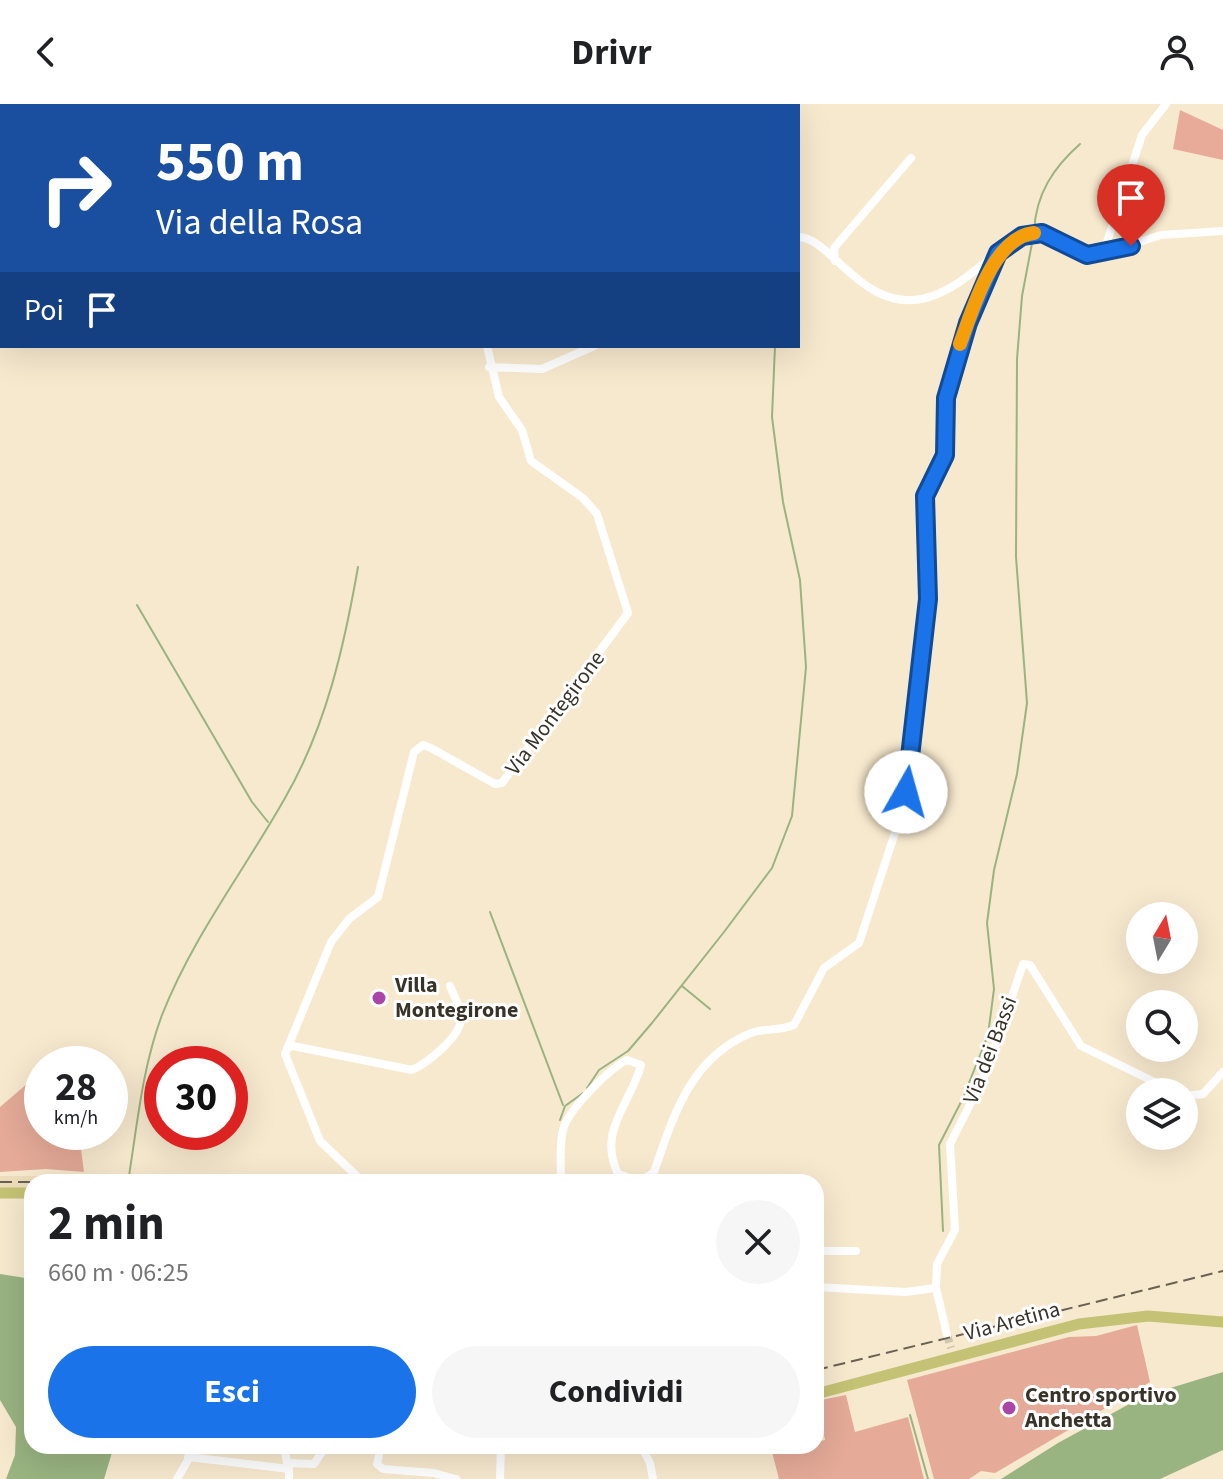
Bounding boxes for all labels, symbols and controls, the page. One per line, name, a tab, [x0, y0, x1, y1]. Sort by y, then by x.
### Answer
text: Drivr	[571, 27, 652, 78]
icon: back	[24, 30, 68, 74]
icon: person	[1155, 30, 1199, 74]
text: 550 m	[156, 123, 304, 202]
icon: right	[24, 136, 128, 240]
pin	[1097, 164, 1165, 246]
icon: arrive	[1109, 176, 1153, 220]
text: Via della Rosa	[156, 197, 363, 248]
icon: arrive	[80, 288, 124, 332]
text: Poi	[24, 289, 64, 332]
street label: Via Montegirone	[497, 644, 613, 782]
position arrow	[864, 750, 948, 834]
north arrow	[1126, 902, 1198, 974]
map controls	[1126, 902, 1198, 1150]
place label: Villa Montegirone	[394, 969, 518, 1026]
marker: Villa Montegirone	[370, 989, 388, 1007]
button: search	[1126, 990, 1198, 1062]
street label: Via dei Bassi	[955, 991, 1025, 1109]
speed limit sign: 30	[144, 1046, 248, 1150]
text: 28	[55, 1059, 97, 1116]
button: layers	[1126, 1078, 1198, 1150]
text: km/h	[54, 1104, 98, 1132]
text: 2 min	[48, 1190, 165, 1258]
button: close	[716, 1200, 800, 1284]
text: 660 m · 06:25	[48, 1254, 189, 1291]
street label: Via Aretina	[960, 1293, 1064, 1349]
button: Esci	[48, 1346, 416, 1438]
button: Condividi	[432, 1346, 800, 1438]
place label: Centro sportivo Anchetta	[1024, 1379, 1177, 1436]
marker: Centro sportivo Anchetta	[1000, 1399, 1018, 1417]

